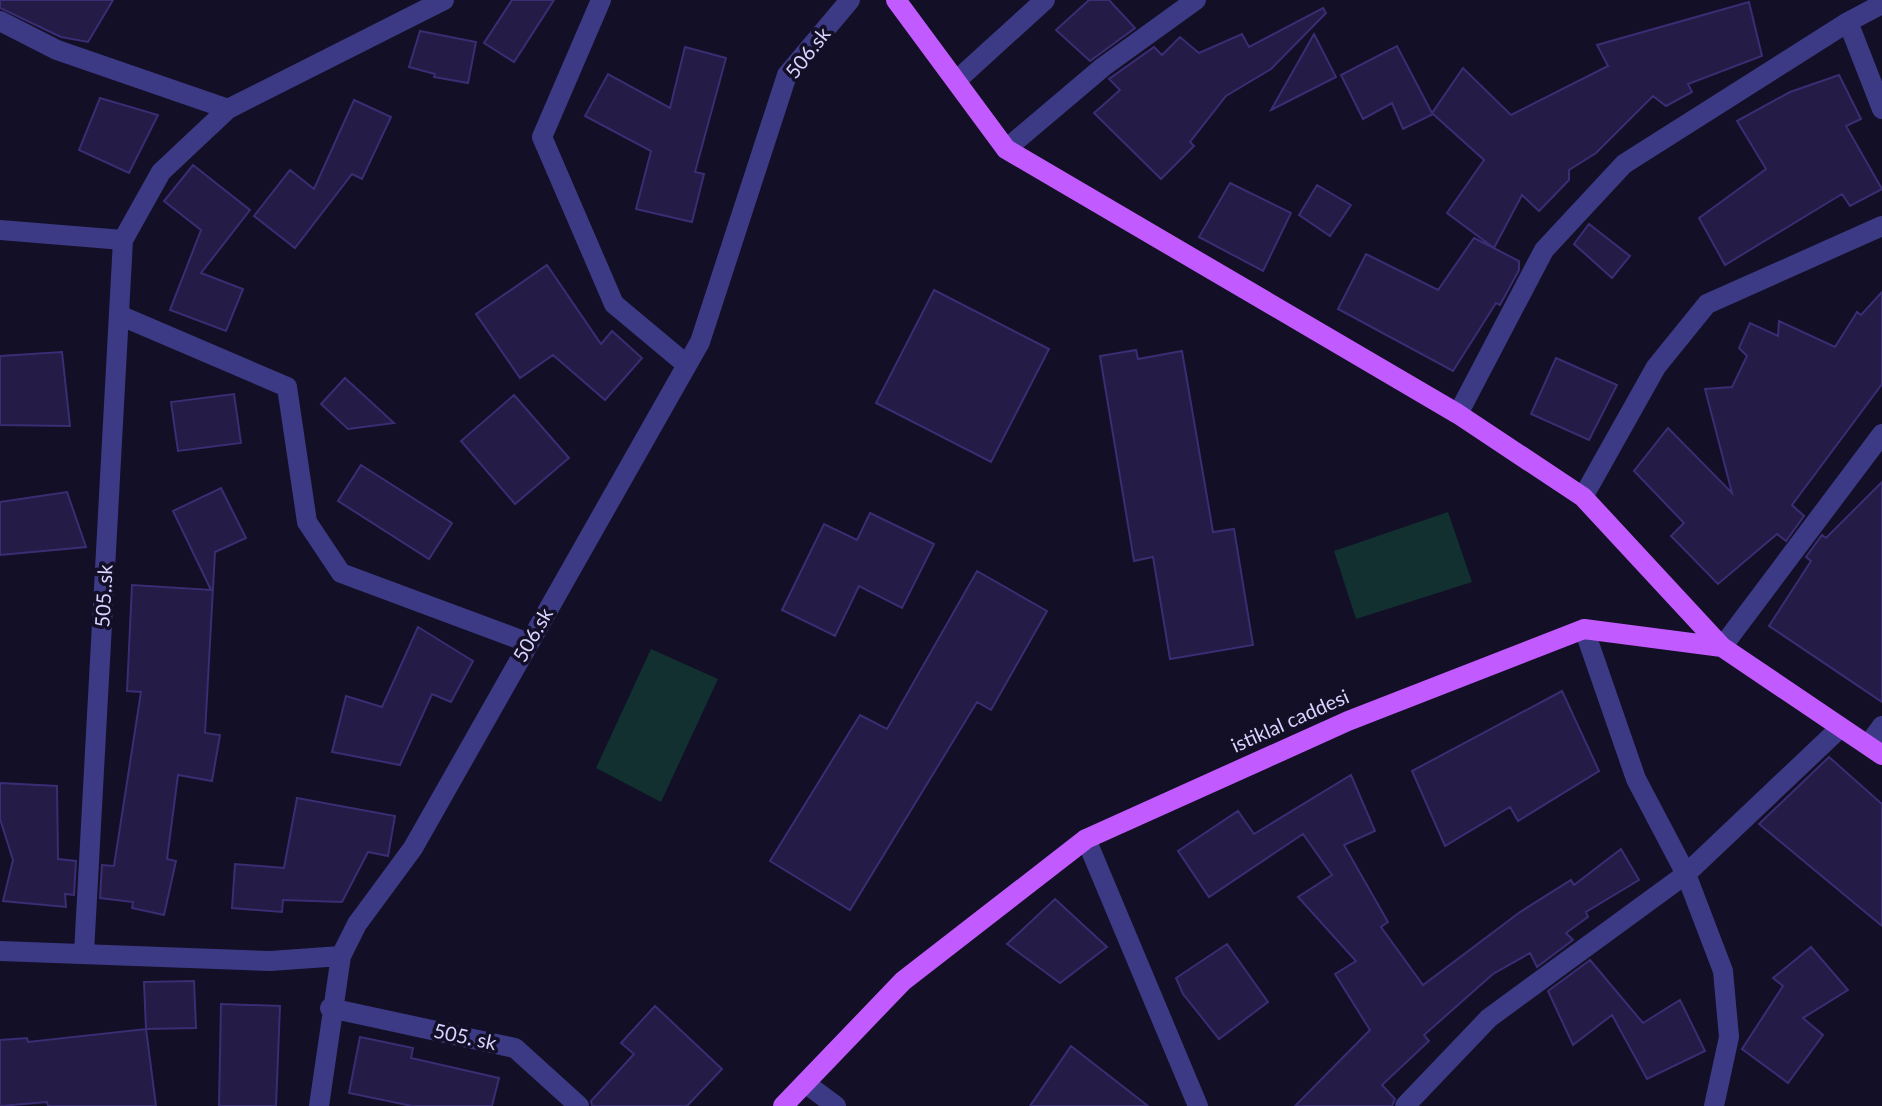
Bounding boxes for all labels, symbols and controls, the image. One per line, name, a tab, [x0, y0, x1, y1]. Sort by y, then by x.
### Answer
street label: 506.sk	[780, 21, 835, 83]
street label: 505..sk	[89, 563, 117, 628]
street label: 506.sk	[507, 603, 558, 666]
street label: istiklal caddesi	[1227, 683, 1352, 757]
street label: 505. sk	[432, 1018, 500, 1055]

